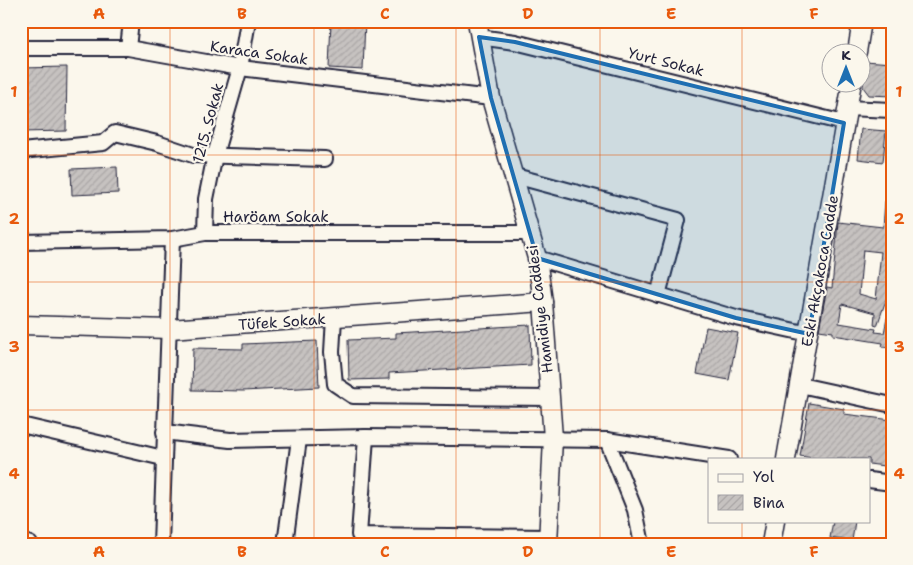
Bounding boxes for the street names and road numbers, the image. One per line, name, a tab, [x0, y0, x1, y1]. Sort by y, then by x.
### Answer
street label: Karaca Sokak	[209, 36, 309, 70]
street label: Yurt Sokak	[626, 43, 706, 81]
street label: 1215. Sokak	[188, 81, 228, 165]
street label: Eski Akçakoca Cadde	[797, 194, 843, 348]
street label: Haröam Sokak	[223, 207, 329, 227]
street label: Hamidiye Caddesi	[522, 244, 558, 374]
street label: Tüfek Sokak	[238, 309, 326, 335]

